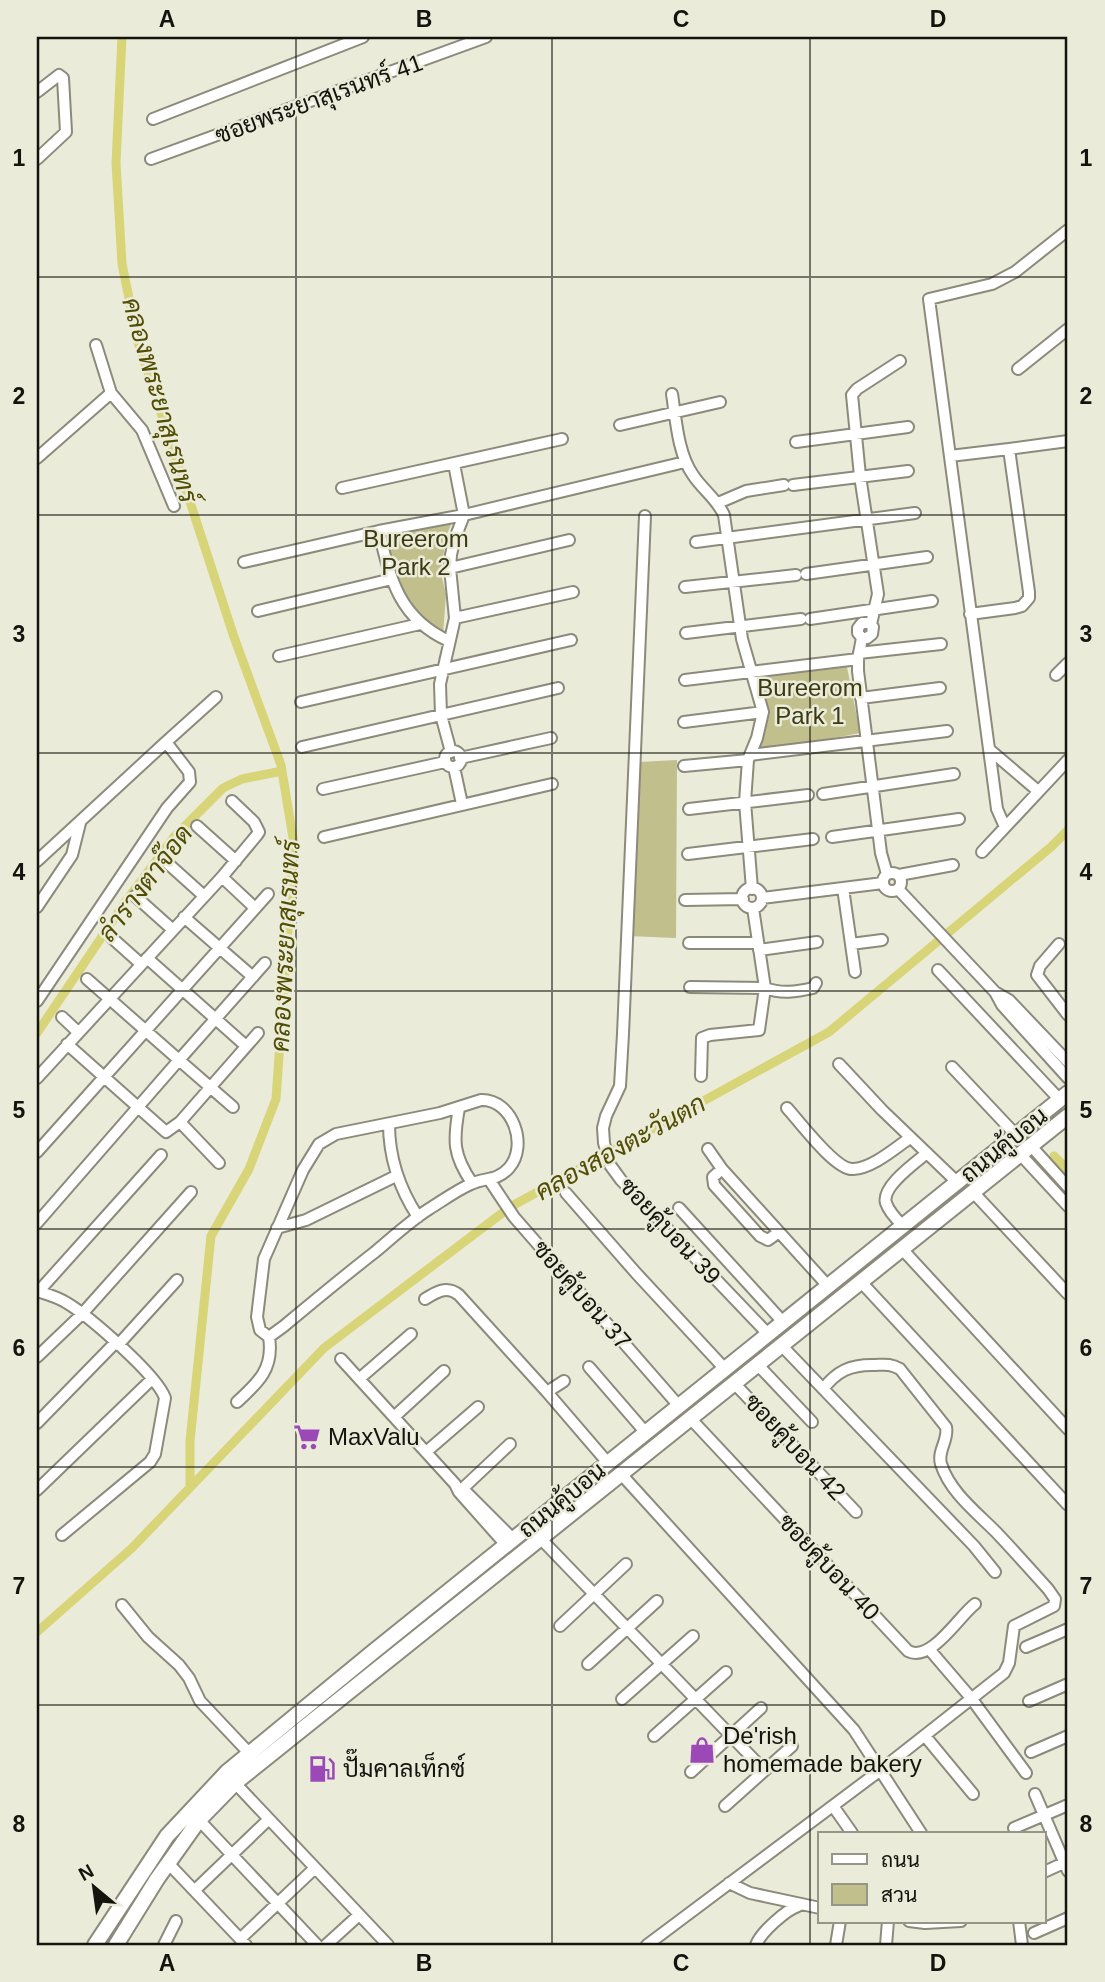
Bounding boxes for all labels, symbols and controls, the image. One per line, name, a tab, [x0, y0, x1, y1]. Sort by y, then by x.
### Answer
text: A	[159, 6, 175, 32]
text: B	[416, 6, 432, 32]
text: C	[673, 6, 689, 32]
text: D	[930, 6, 946, 32]
street label: ซอยพระยาสุเรนทร์ 41	[211, 47, 427, 151]
text: 1	[13, 145, 26, 171]
text: 1	[1080, 145, 1093, 171]
water label: คลองพระยาสุเรนทร์	[113, 293, 207, 511]
text: 2	[13, 383, 25, 409]
text: 2	[1080, 383, 1092, 409]
park label: Bureerom Park 2	[363, 525, 469, 580]
text: 3	[13, 621, 25, 647]
text: 3	[1080, 621, 1092, 647]
park label: Bureerom Park 1	[757, 674, 863, 729]
water label: ลำรางตาจ๊อด	[91, 818, 199, 947]
water label: คลองพระยาสุเรนทร์	[262, 835, 309, 1053]
text: 4	[13, 859, 26, 885]
text: 4	[1080, 859, 1093, 885]
water label: คลองสองตะวันตก	[529, 1087, 710, 1206]
text: 5	[13, 1097, 26, 1123]
text: 5	[1080, 1097, 1093, 1123]
street label: ถนนคู้บอน	[954, 1101, 1055, 1191]
street label: ซอยคู้บอน 39	[611, 1171, 727, 1292]
street label: ซอยคู้บอน 37	[525, 1234, 638, 1357]
text: 6	[13, 1335, 25, 1361]
text: 6	[1080, 1335, 1092, 1361]
street label: ซอยคู้บอน 42	[736, 1387, 852, 1508]
supermarket icon: MaxValu	[292, 1422, 322, 1452]
place label: MaxValu	[328, 1423, 420, 1450]
street label: ถนนคู้บอน	[512, 1456, 613, 1546]
street label: ซอยคู้บอน 40	[770, 1507, 886, 1628]
text: 7	[13, 1573, 25, 1599]
text: 7	[1080, 1573, 1092, 1599]
place label: De'rish homemade bakery	[723, 1722, 922, 1777]
shop icon: De'rish homemade bakery	[687, 1735, 717, 1765]
place label: ปั๊มคาลเท็กซ์	[343, 1748, 465, 1782]
fuel station icon: ปั๊มคาลเท็กซ์	[307, 1754, 337, 1784]
text: 8	[13, 1811, 26, 1837]
text: 8	[1080, 1811, 1093, 1837]
legend	[818, 1832, 1046, 1923]
text: ถนน	[881, 1848, 920, 1871]
north arrow	[60, 1853, 130, 1923]
text: N	[75, 1860, 97, 1885]
text: สวน	[881, 1883, 917, 1906]
text: A	[159, 1950, 175, 1976]
text: B	[416, 1950, 432, 1976]
text: C	[673, 1950, 689, 1976]
text: D	[930, 1950, 946, 1976]

